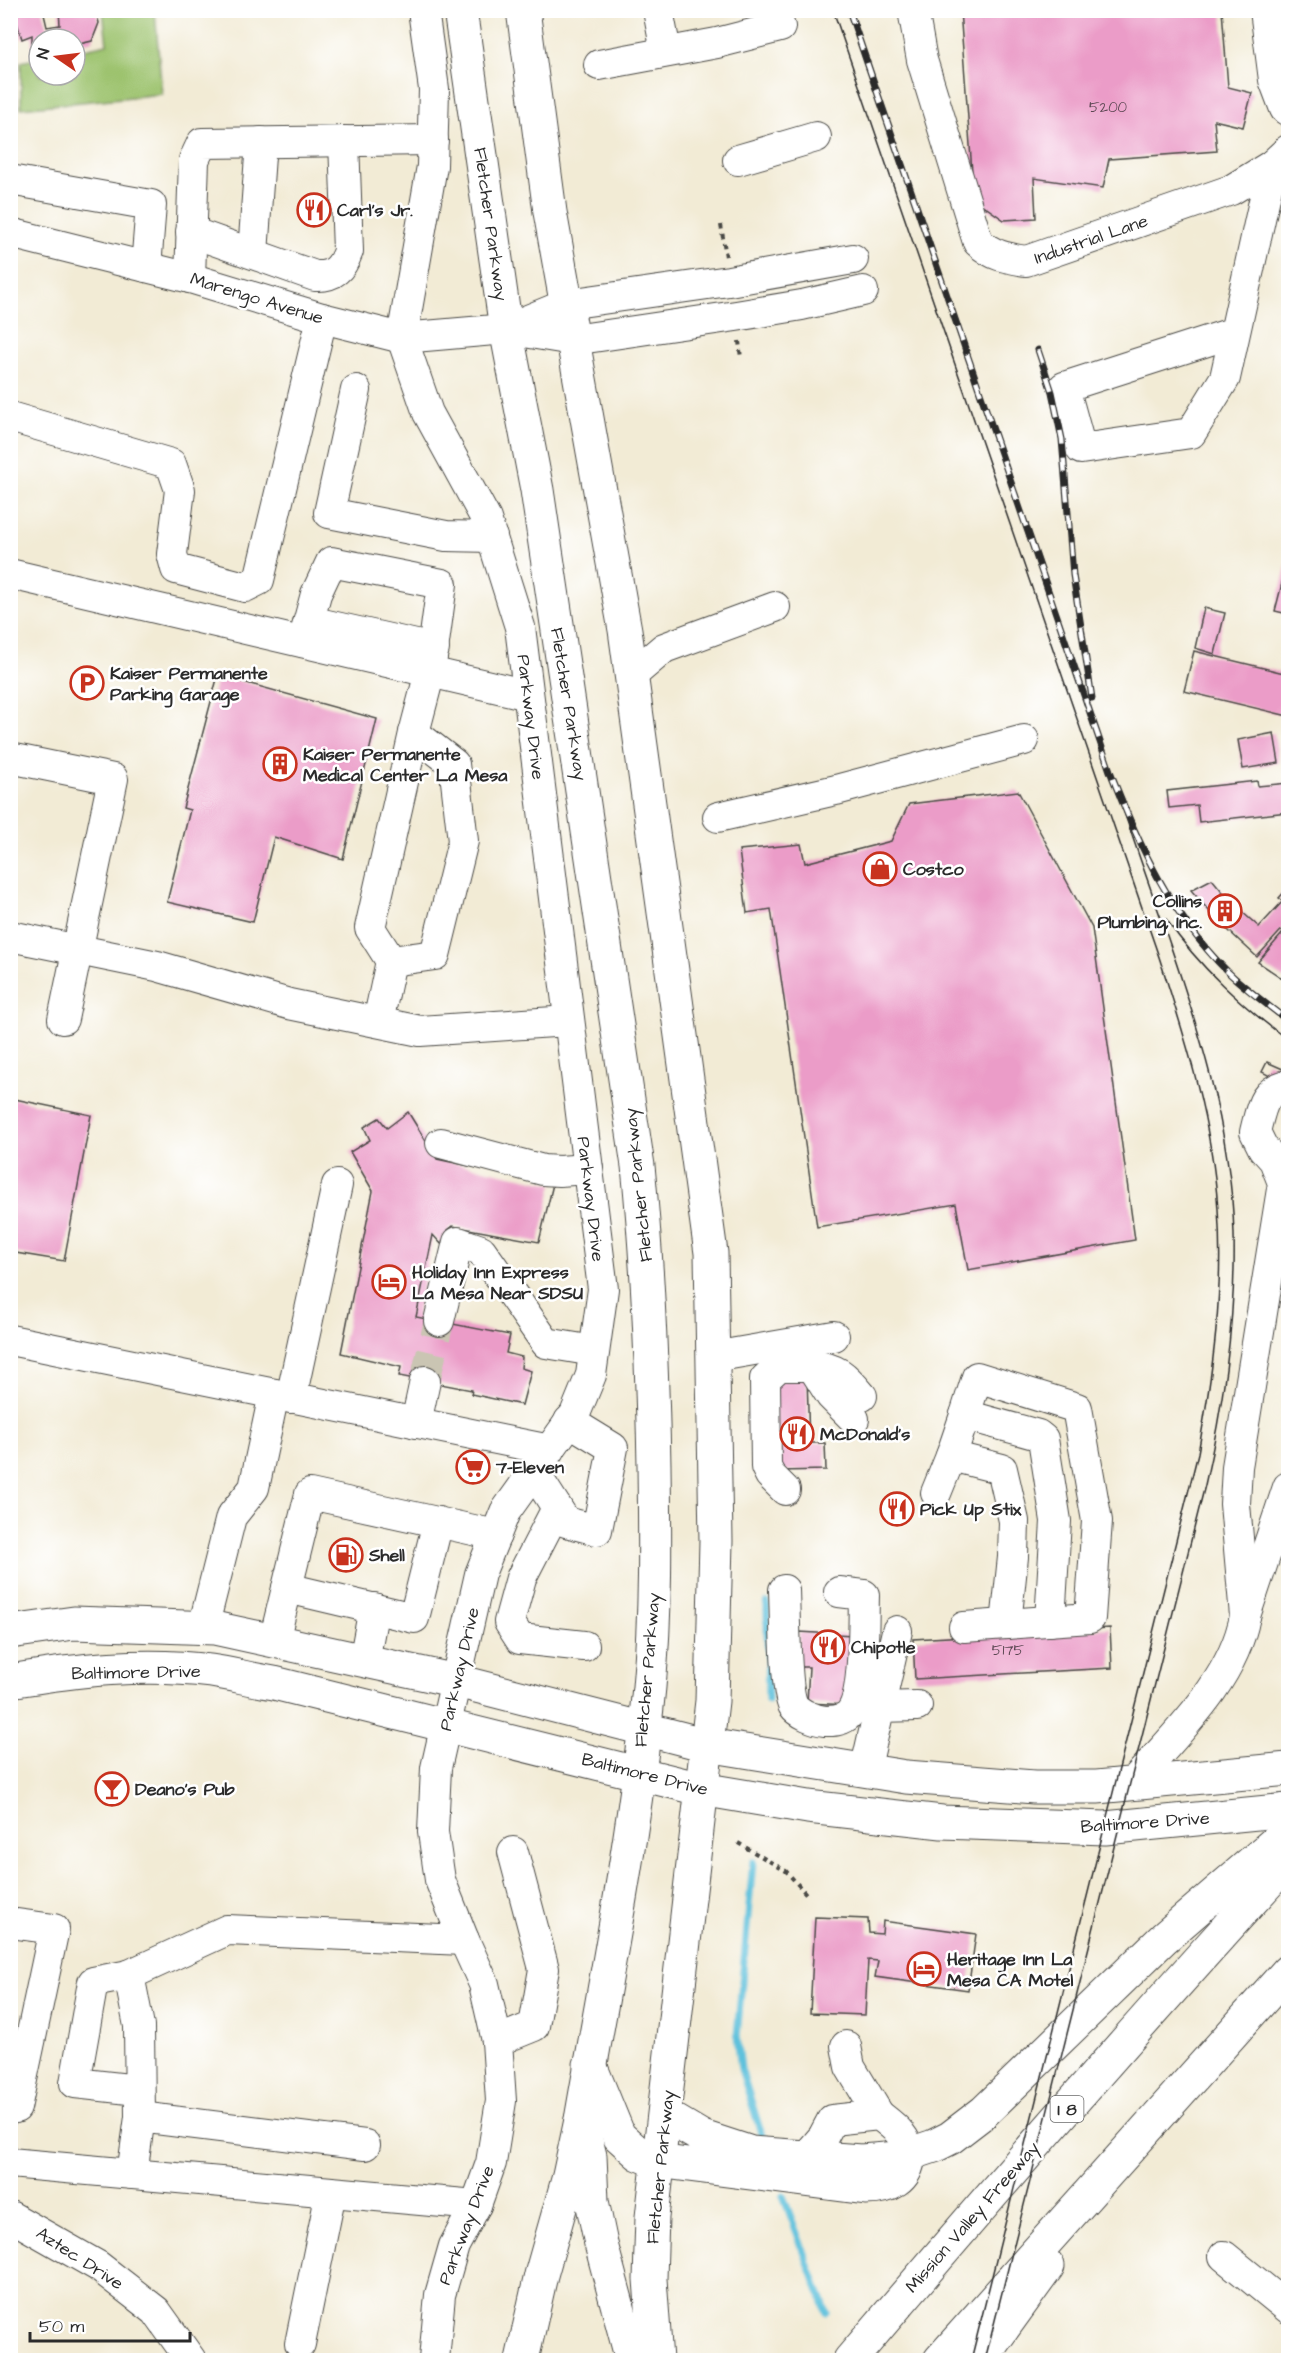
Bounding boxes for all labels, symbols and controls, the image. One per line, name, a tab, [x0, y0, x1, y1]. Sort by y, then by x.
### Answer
north arrow	[27, 27, 87, 87]
text: N	[32, 46, 55, 61]
house number: 5200	[1089, 97, 1128, 118]
street label: Fletcher Parkway	[466, 146, 514, 303]
restaurant icon: Carl's Jr.	[296, 192, 332, 228]
place label: Carl's Jr.	[337, 198, 413, 223]
street label: Industrial Lane	[1031, 208, 1152, 271]
street label: Marengo Avenue	[187, 266, 327, 332]
street label: Fletcher Parkway	[543, 626, 593, 783]
street label: Parkway Drive	[509, 653, 551, 781]
place label: Kaiser Permanente Parking Garage	[110, 661, 268, 708]
parking icon: Kaiser Permanente Parking Garage	[69, 665, 105, 701]
place label: Kaiser Permanente Medical Center La Mesa	[303, 742, 508, 788]
building icon: Kaiser Permanente Medical Center La Mesa	[262, 746, 298, 782]
shop icon: Costco	[862, 851, 898, 887]
place label: Costco	[903, 857, 965, 882]
place label: Collins Plumbing, Inc.	[1097, 889, 1202, 936]
building icon: Collins Plumbing, Inc.	[1207, 893, 1243, 929]
street label: Fletcher Parkway	[618, 1106, 660, 1263]
street label: Parkway Drive	[569, 1135, 611, 1263]
place label: Holiday Inn Express La Mesa Near SDSU	[412, 1260, 583, 1306]
hotel icon: Holiday Inn Express La Mesa Near SDSU	[371, 1264, 407, 1300]
restaurant icon: McDonald's	[779, 1416, 815, 1452]
place label: McDonald's	[820, 1422, 910, 1447]
supermarket icon: 7-Eleven	[455, 1449, 491, 1485]
place label: 7-Eleven	[495, 1455, 564, 1480]
restaurant icon: Pick Up Stix	[879, 1491, 915, 1527]
place label: Pick Up Stix	[920, 1497, 1022, 1522]
fuel station icon: Shell	[328, 1537, 364, 1573]
place label: Shell	[368, 1543, 405, 1568]
street label: Fletcher Parkway	[628, 1592, 668, 1748]
street label: Parkway Drive	[433, 1605, 487, 1733]
restaurant icon: Chipotle	[810, 1629, 846, 1665]
place label: Chipotle	[851, 1635, 916, 1660]
house number: 5175	[992, 1640, 1025, 1661]
street label: Baltimore Drive	[71, 1659, 201, 1686]
street label: Baltimore Drive	[579, 1747, 711, 1802]
bar icon: Deano's Pub	[94, 1771, 130, 1807]
place label: Deano's Pub	[135, 1777, 235, 1802]
street label: Baltimore Drive	[1080, 1806, 1211, 1839]
place label: Heritage Inn La Mesa CA Motel	[947, 1947, 1074, 1993]
hotel icon: Heritage Inn La Mesa CA Motel	[906, 1951, 942, 1987]
street label: Fletcher Parkway	[640, 2089, 682, 2245]
road number: I 8	[1050, 2096, 1084, 2122]
street label: Mission Valley Freeway	[900, 2136, 1046, 2299]
street label: Parkway Drive	[432, 2162, 502, 2289]
street label: Aztec Drive	[31, 2221, 128, 2296]
scale bar	[30, 2305, 190, 2343]
text: 50 m	[39, 2314, 84, 2339]

